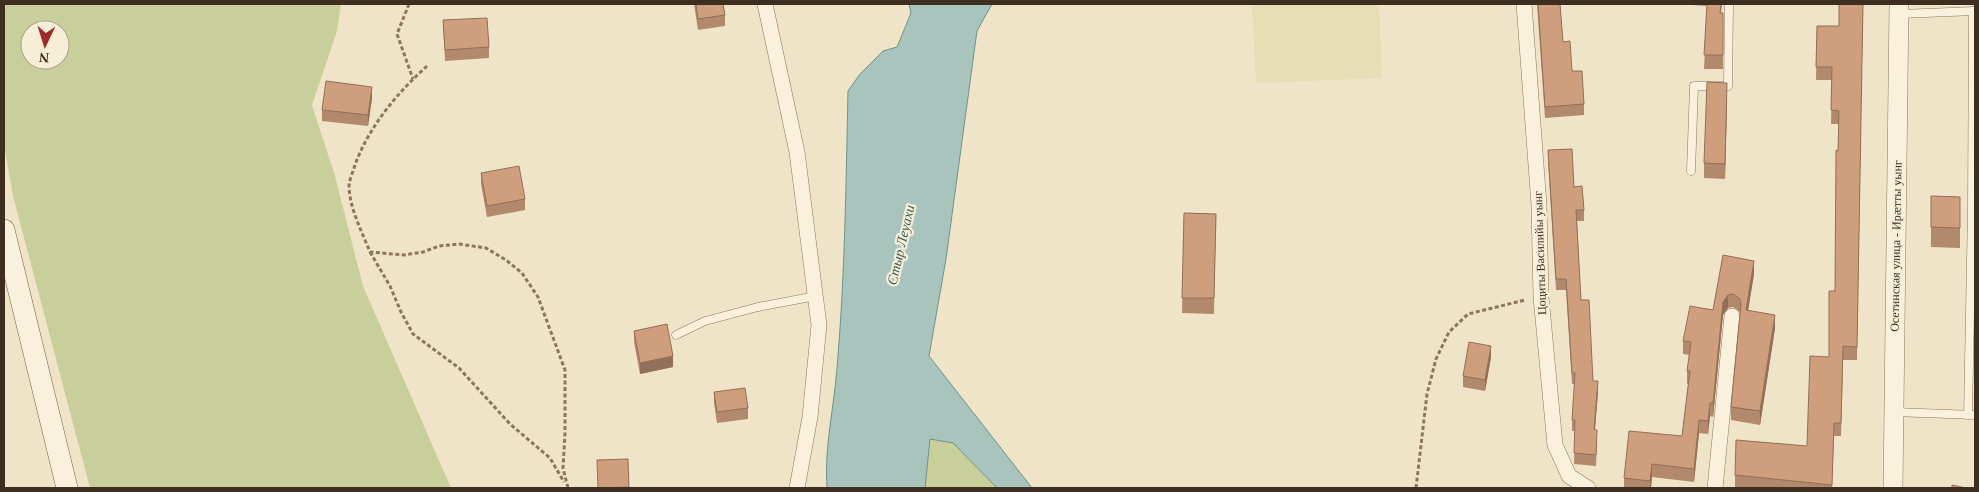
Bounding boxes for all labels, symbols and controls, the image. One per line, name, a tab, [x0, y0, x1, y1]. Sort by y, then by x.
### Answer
north arrow	[20, 20, 70, 70]
text: N	[39, 50, 50, 65]
street label: Осетинская улица - Ирæтты уынг	[1888, 160, 1904, 332]
street label: Цоциты Василийы уынг	[1531, 191, 1549, 315]
water label: Стыр Леуахи	[884, 203, 918, 287]

